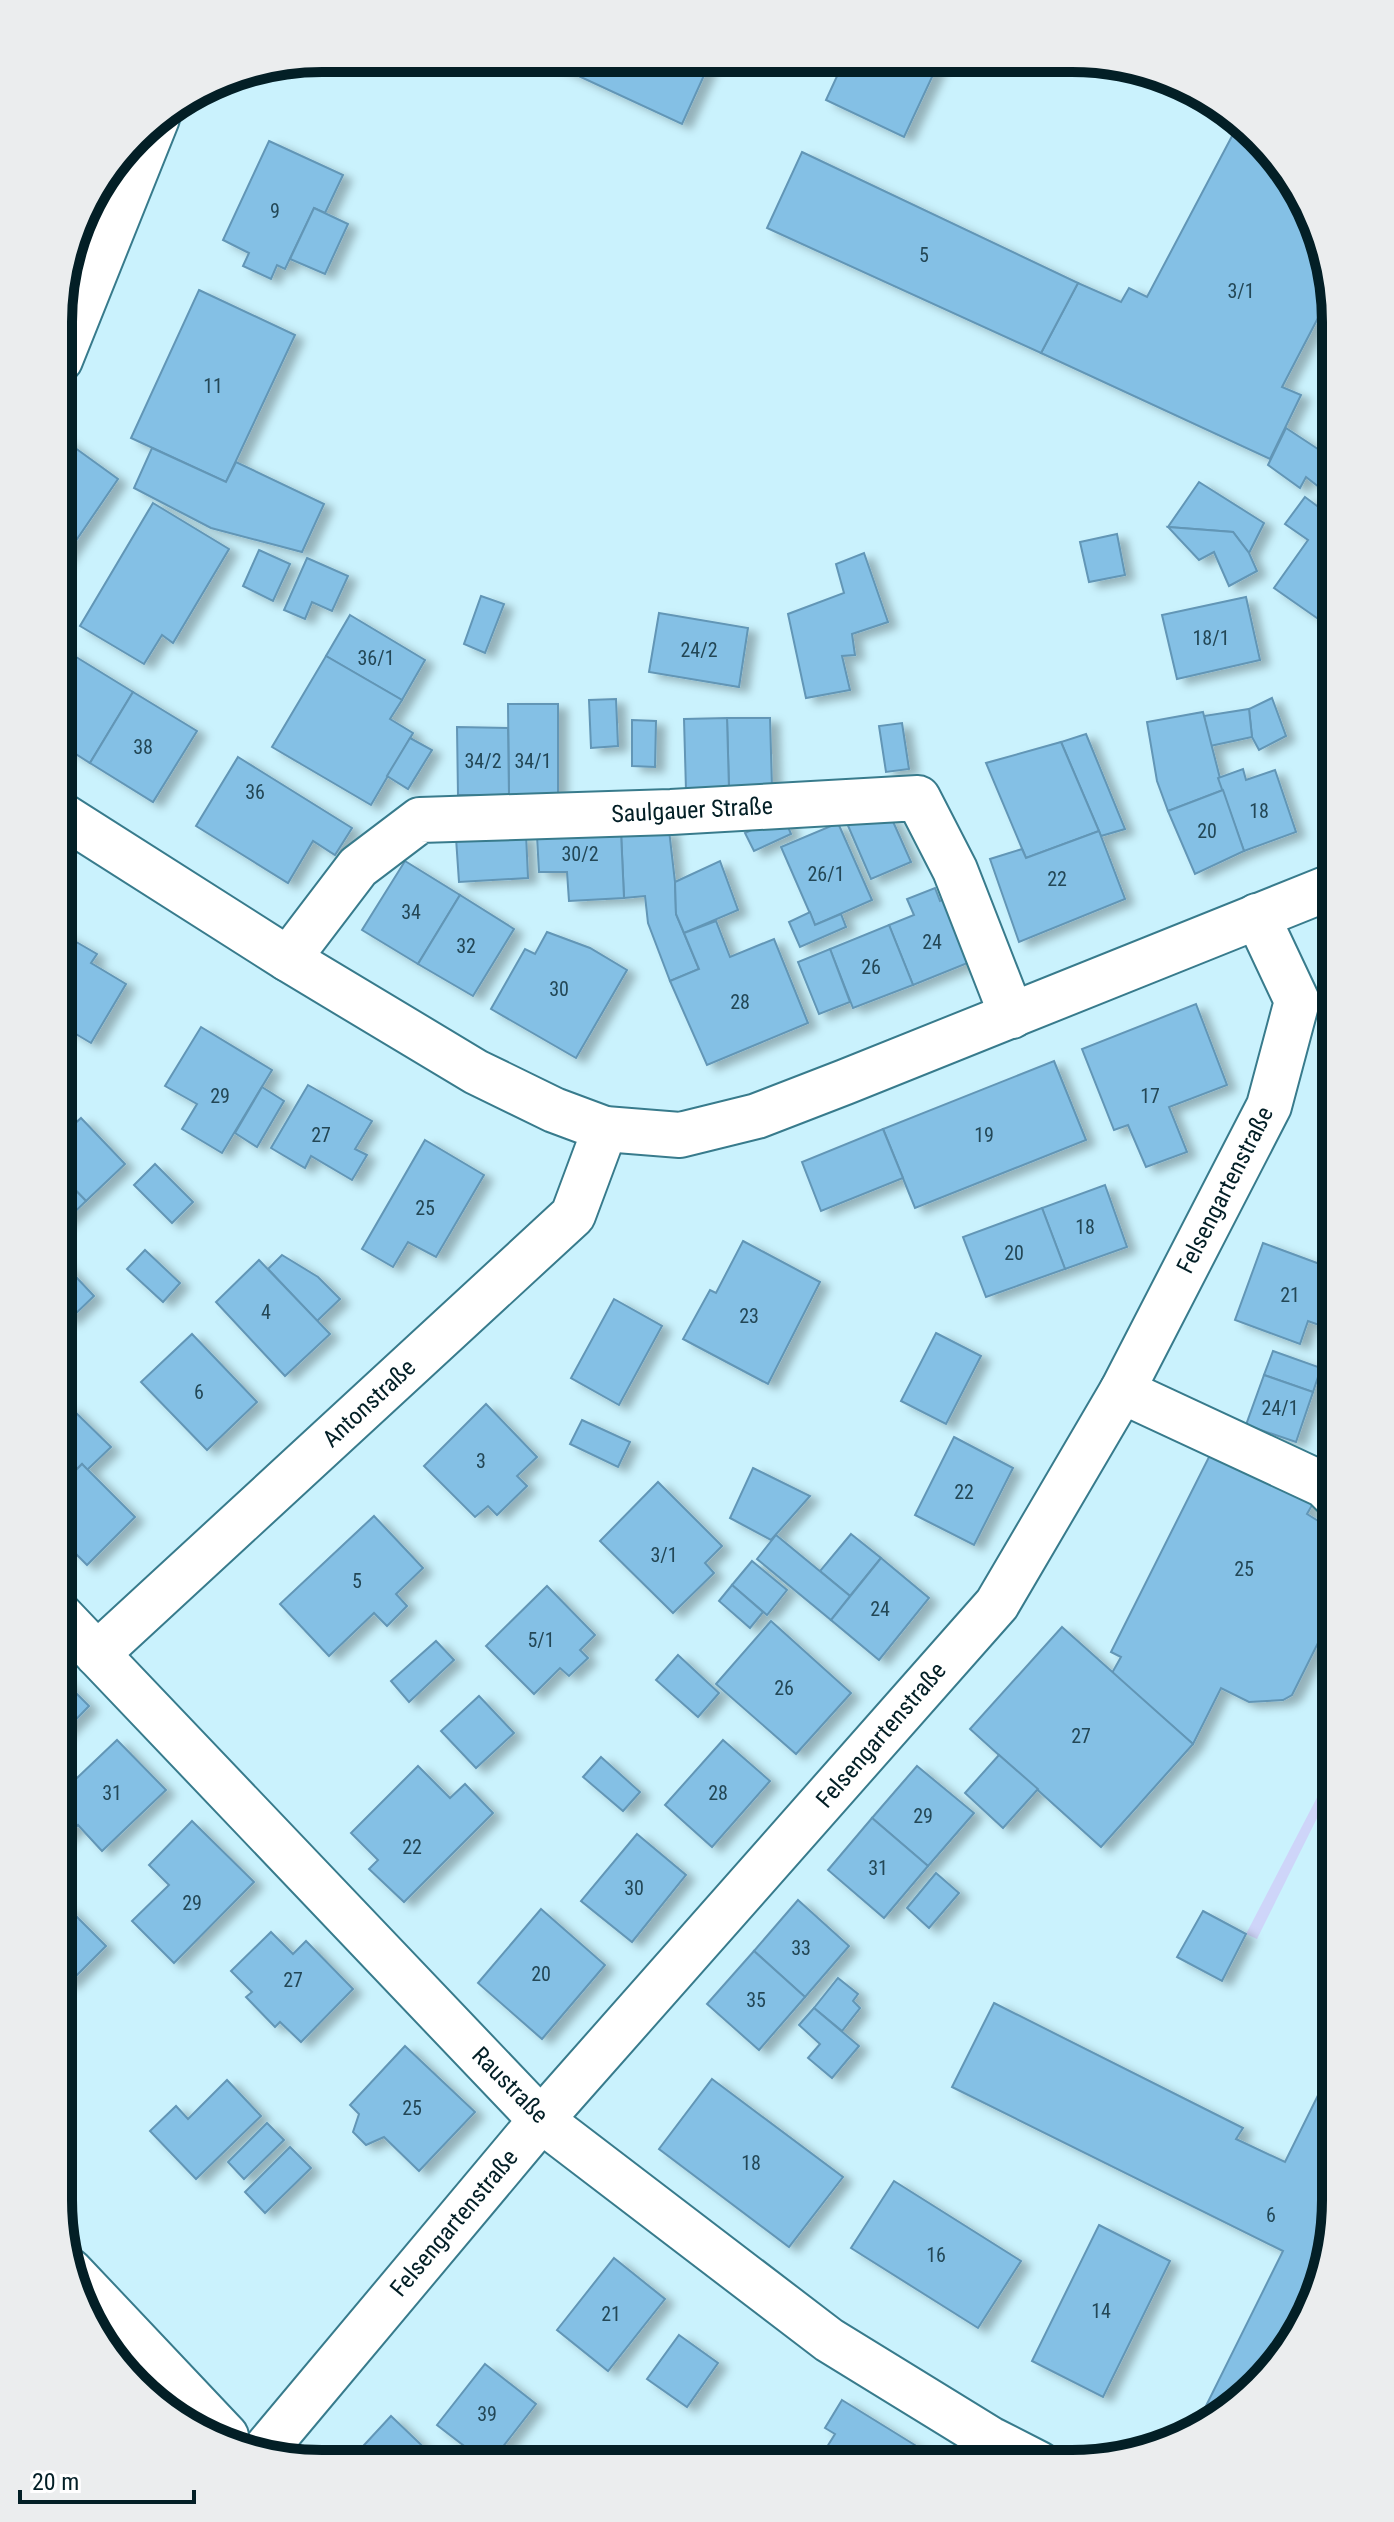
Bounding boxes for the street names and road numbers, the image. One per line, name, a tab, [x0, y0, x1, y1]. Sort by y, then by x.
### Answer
street label: Saulgauer Straße	[611, 792, 773, 828]
street label: Felsengartenstraße	[1171, 1102, 1279, 1278]
street label: Antonstraße	[317, 1353, 421, 1453]
street label: Felsengartenstraße	[810, 1657, 952, 1813]
street label: Raustraße	[466, 2041, 554, 2129]
street label: Felsengartenstraße	[384, 2144, 524, 2302]

